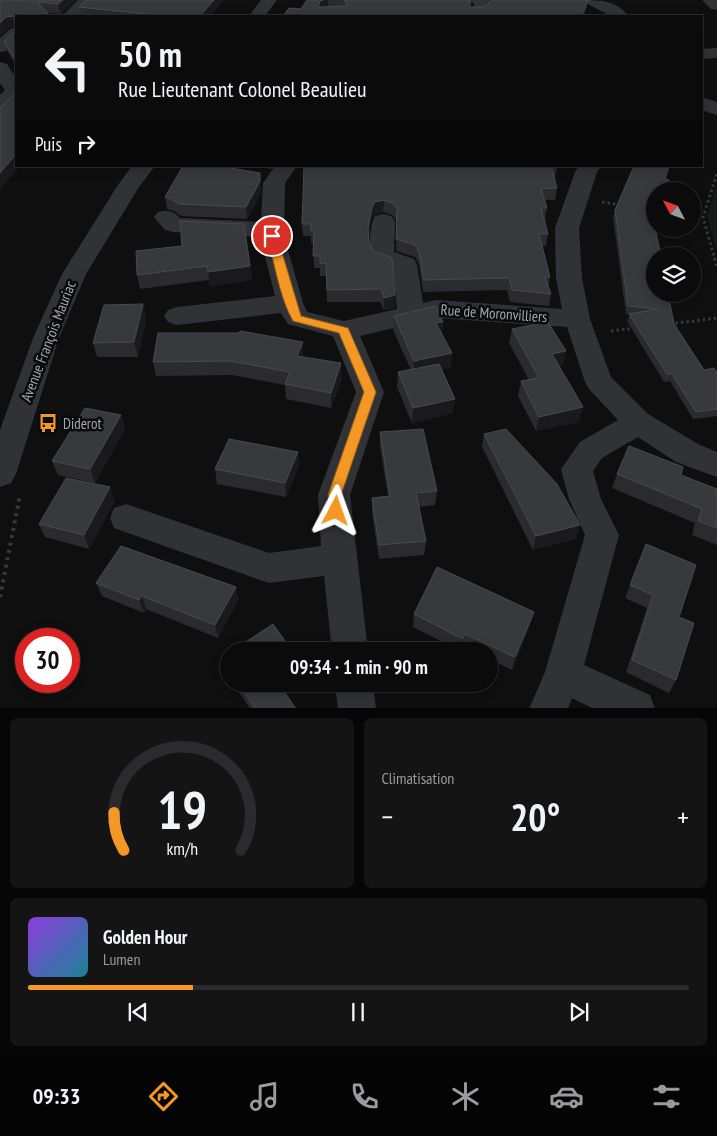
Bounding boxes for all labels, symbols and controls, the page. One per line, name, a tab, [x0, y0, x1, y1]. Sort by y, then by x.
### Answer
text: 50 m	[118, 31, 182, 77]
icon: left	[35, 35, 100, 100]
text: Rue Lieutenant Colonel Beaulieu	[118, 75, 367, 103]
icon: right	[72, 130, 100, 158]
text: Puis	[35, 132, 62, 156]
north arrow	[646, 182, 701, 238]
map controls	[646, 182, 701, 302]
pin	[251, 215, 293, 257]
icon: arrive	[258, 222, 286, 250]
button: layers	[646, 247, 701, 302]
street label: Avenue François Mauriac	[16, 277, 80, 404]
street label: Rue de Moronvilliers	[440, 300, 548, 326]
bus stop icon: Diderot	[37, 412, 59, 434]
place label: Diderot	[63, 414, 102, 433]
position arrow	[309, 484, 361, 536]
speed limit sign: 30	[15, 628, 80, 693]
text: 09:34 · 1 min · 90 m	[290, 655, 428, 679]
text: Climatisation	[382, 768, 454, 788]
text: 19	[157, 776, 207, 843]
text: 20°	[510, 792, 560, 841]
text: −	[382, 798, 393, 835]
text: +	[677, 798, 689, 835]
text: km/h	[166, 837, 198, 860]
text: Golden Hour	[103, 925, 187, 949]
text: Lumen	[103, 949, 140, 969]
icon: previous	[124, 998, 152, 1026]
icon: pause	[344, 998, 372, 1026]
icon: next	[565, 998, 593, 1026]
icon: directions	[146, 1079, 181, 1114]
icon: music	[247, 1079, 282, 1114]
icon: phone	[347, 1079, 382, 1114]
icon: climate	[448, 1079, 483, 1114]
icon: car	[549, 1079, 584, 1114]
icon: filters	[649, 1079, 684, 1114]
text: 09:33	[33, 1082, 80, 1110]

